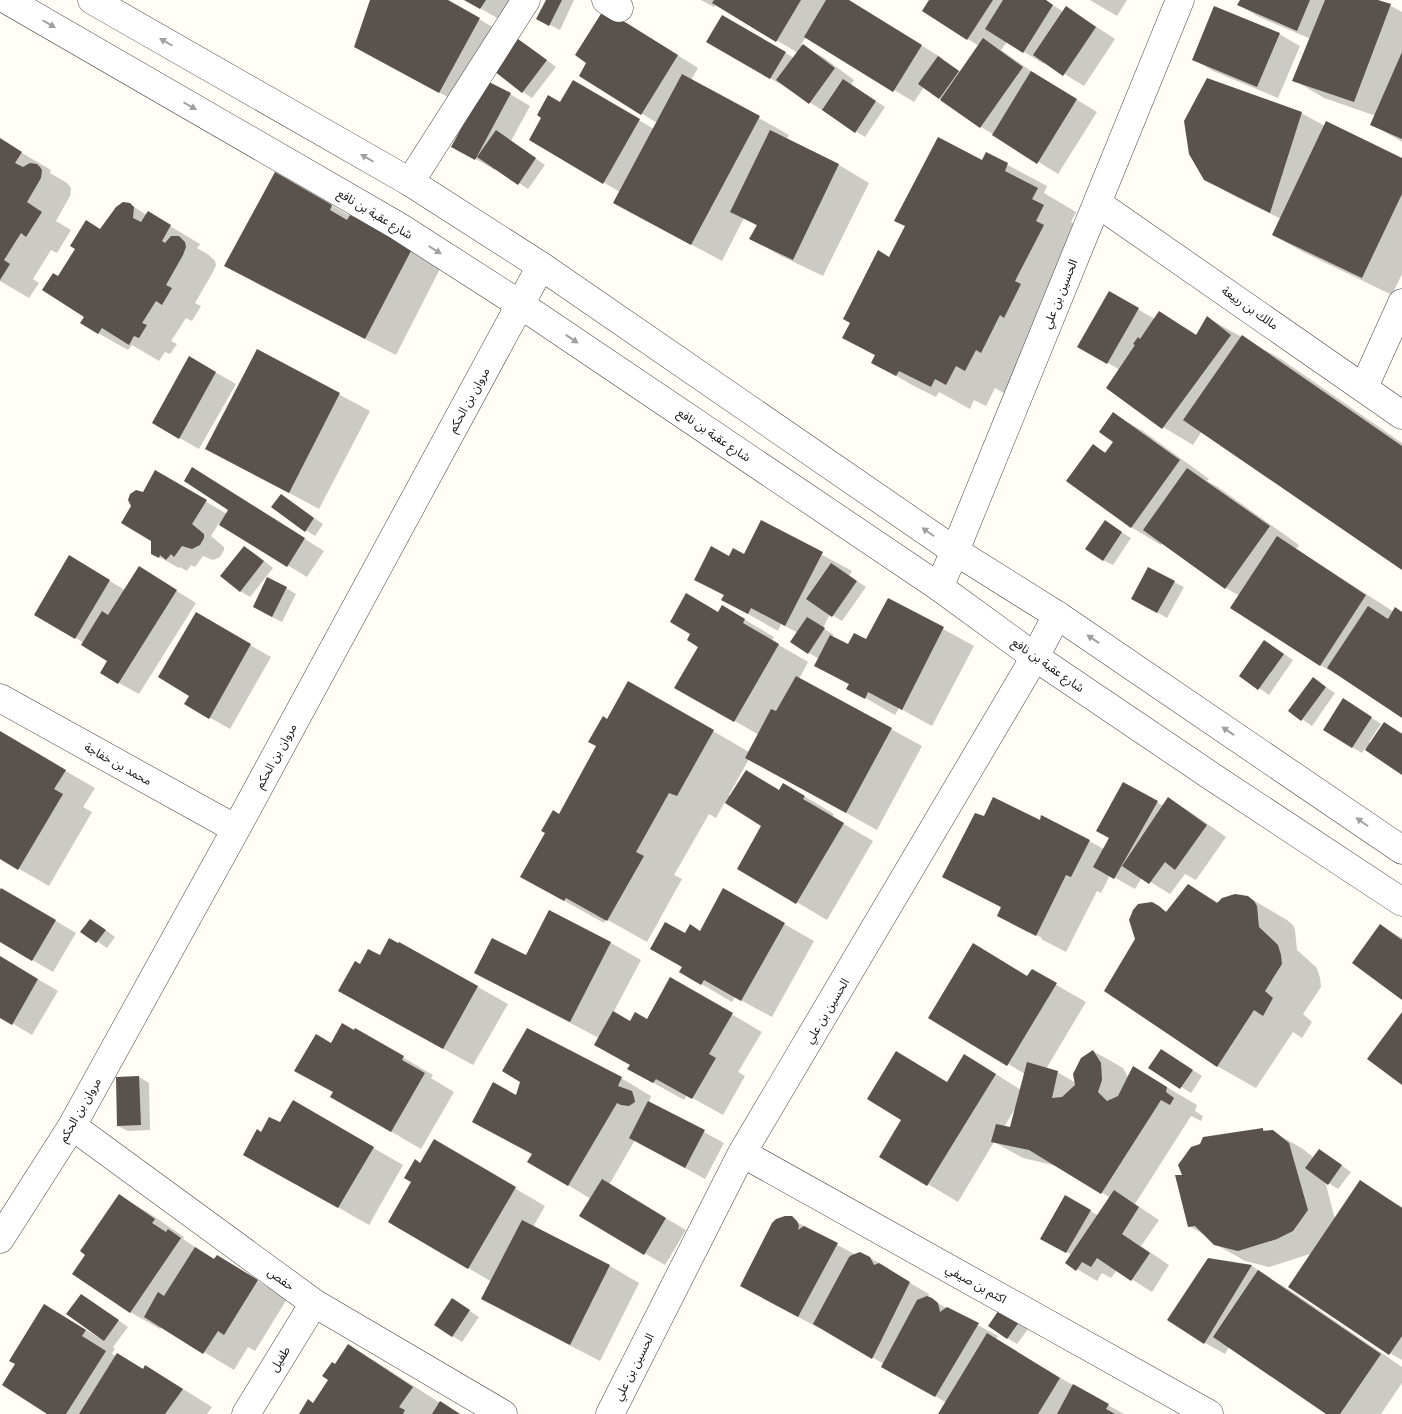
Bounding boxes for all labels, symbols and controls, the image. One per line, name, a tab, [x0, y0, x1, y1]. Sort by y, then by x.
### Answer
one-way arrow	[43, 20, 56, 29]
one-way arrow	[158, 38, 173, 46]
one-way arrow	[182, 102, 197, 110]
one-way arrow	[361, 153, 374, 162]
street label: شارع عقبة بن نافع	[334, 186, 415, 244]
one-way arrow	[429, 246, 442, 255]
street label: الحسين بن علي	[1040, 257, 1083, 332]
street label: مالك بن ربيعة	[1219, 283, 1281, 333]
one-way arrow	[565, 334, 578, 344]
street label: مروان بن الحكم	[445, 365, 494, 436]
street label: شارع عقبة بن نافع	[674, 405, 753, 466]
one-way arrow	[921, 527, 934, 537]
one-way arrow	[1087, 634, 1100, 644]
street label: شارع عقبة بن نافع	[1008, 635, 1087, 697]
street label: مروان بن الحكم	[252, 721, 301, 792]
one-way arrow	[1221, 726, 1235, 736]
street label: محمد بن خفاجة	[82, 740, 154, 788]
one-way arrow	[1355, 817, 1369, 827]
street label: الحسين بن علي	[802, 976, 854, 1048]
street label: مروان بن الحكم	[56, 1075, 106, 1146]
street label: اكثم بن صيفي	[942, 1262, 1009, 1309]
street label: حفص	[265, 1265, 297, 1293]
street label: الحسين بن علي	[611, 1331, 659, 1404]
street label: طفيل	[267, 1344, 293, 1374]

